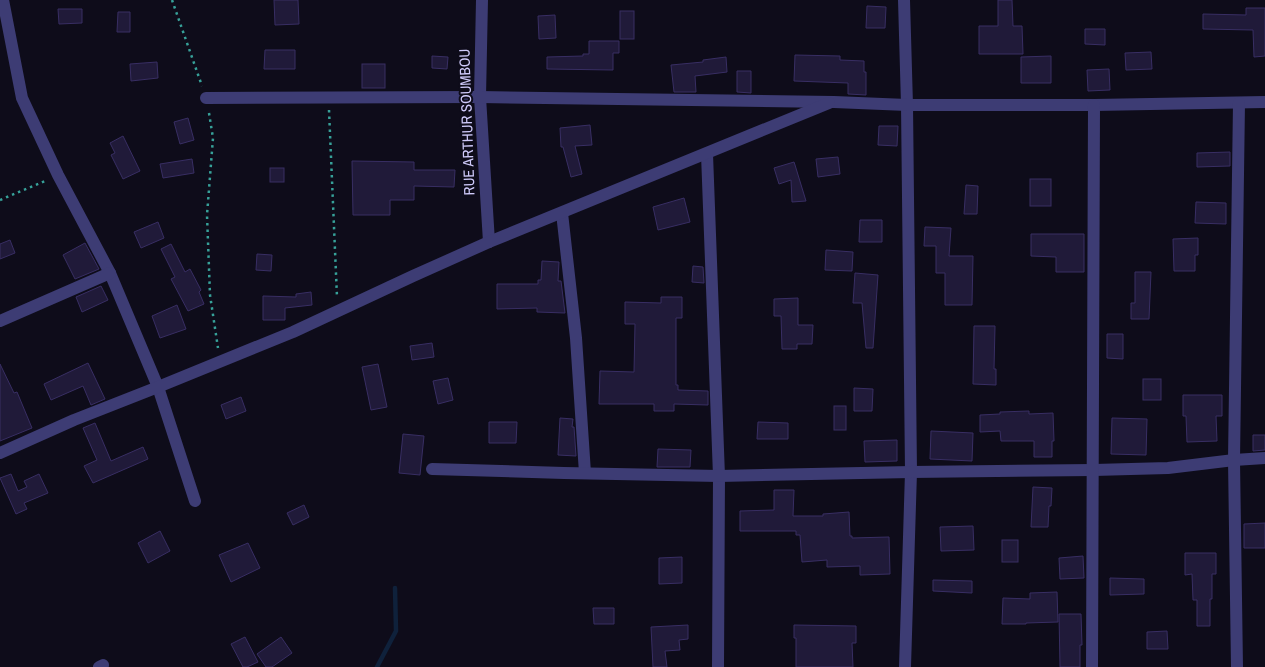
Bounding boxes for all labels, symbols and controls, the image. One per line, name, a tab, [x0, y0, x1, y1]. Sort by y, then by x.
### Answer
street label: RUE ARTHUR SOUMBOU	[453, 48, 480, 196]

